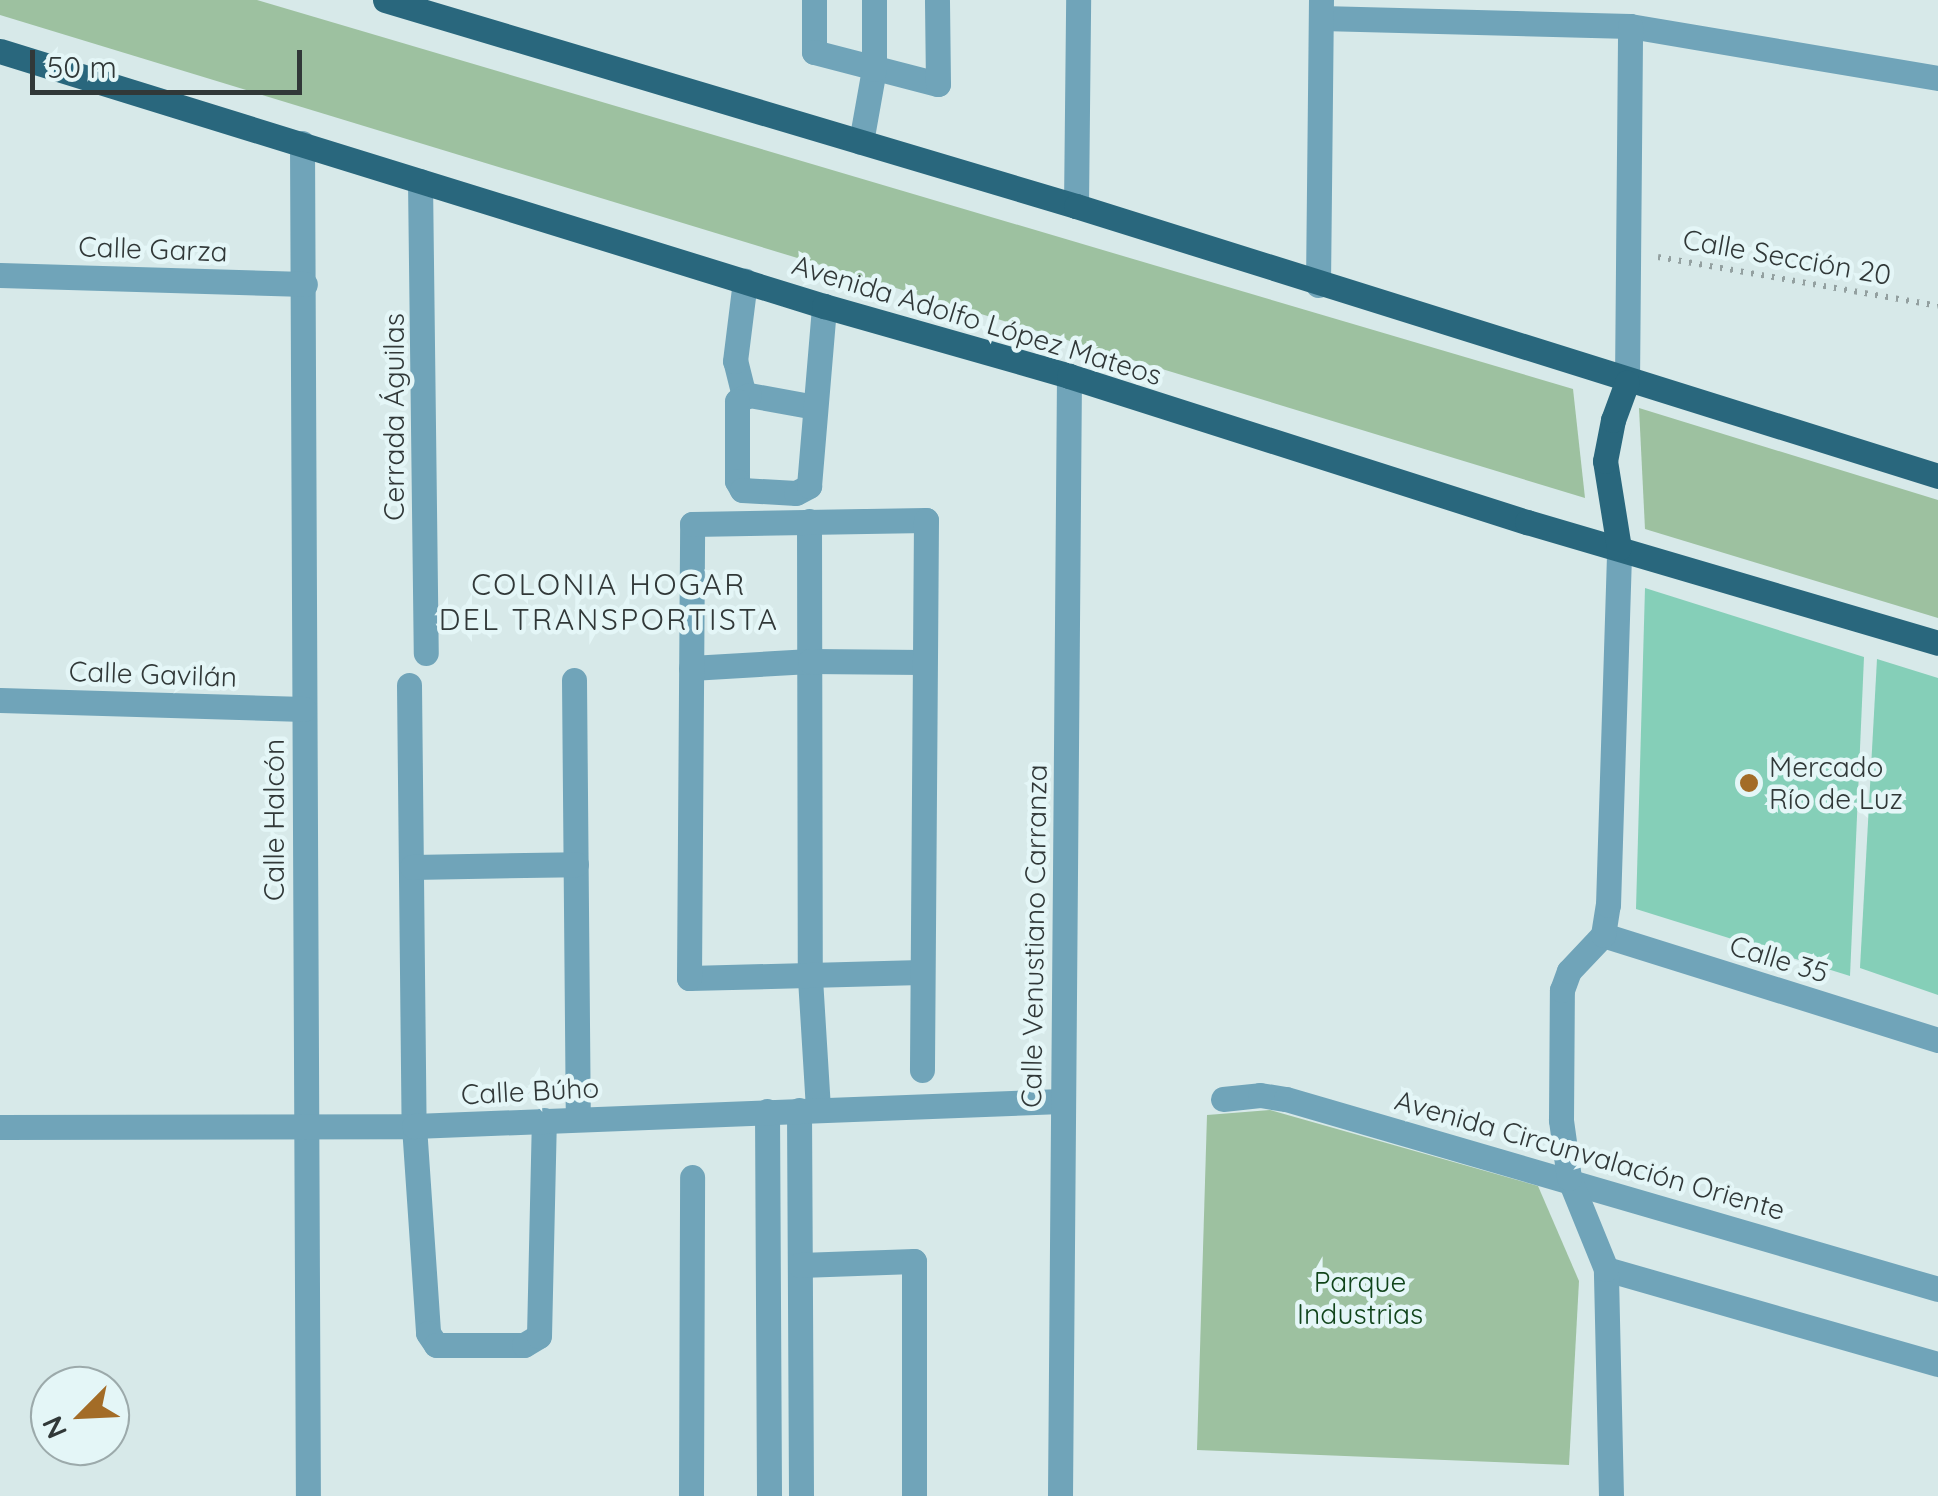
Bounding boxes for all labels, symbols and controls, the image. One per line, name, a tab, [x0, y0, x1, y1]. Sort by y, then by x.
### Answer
scale bar	[35, 30, 308, 92]
text: 50 m	[47, 48, 117, 86]
street label: Calle Sección 20	[1680, 222, 1894, 292]
street label: Calle Garza	[78, 230, 228, 268]
street label: Avenida Adolfo López Mateos	[788, 248, 1166, 392]
street label: Cerrada Águilas	[377, 313, 411, 521]
district label: COLONIA HOGAR DEL TRANSPORTISTA	[439, 566, 779, 636]
street label: Calle Gavilán	[68, 654, 238, 694]
street label: Calle Halcón	[257, 739, 291, 901]
place label: Mercado Río de Luz	[1769, 750, 1903, 816]
street label: Calle Venustiano Carranza	[1014, 764, 1054, 1108]
marker: Mercado Río de Luz	[1738, 772, 1760, 794]
street label: Calle 35	[1726, 928, 1832, 990]
street label: Calle Búho	[460, 1071, 600, 1111]
street label: Avenida Circunvalación Oriente	[1391, 1083, 1789, 1227]
park label: Parque Industrias	[1297, 1265, 1423, 1331]
north arrow	[30, 1366, 130, 1466]
text: N	[34, 1411, 74, 1444]

